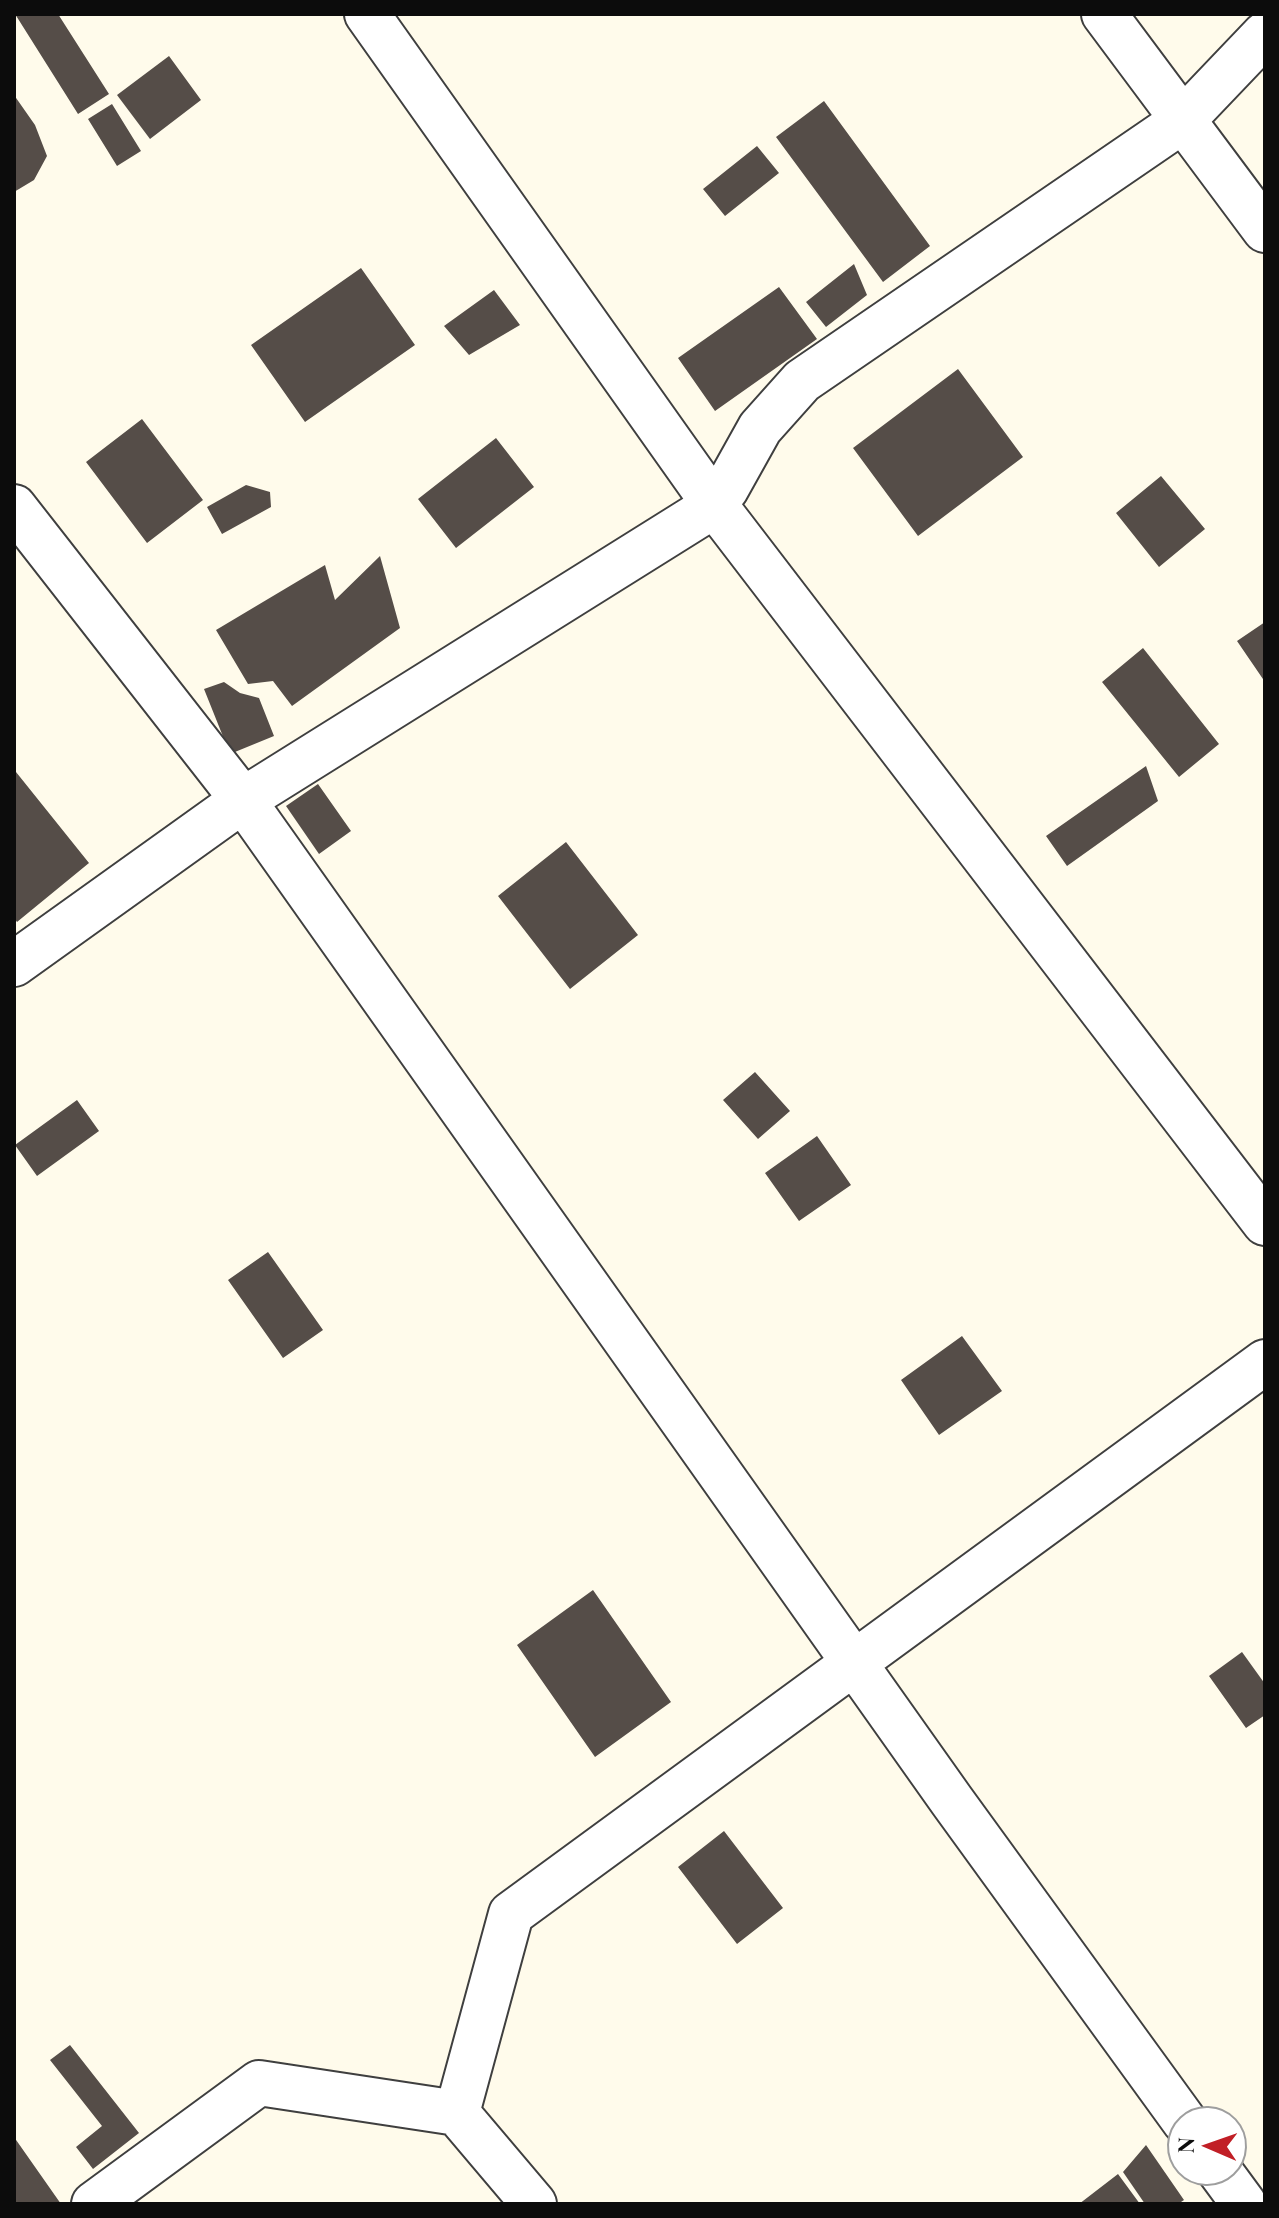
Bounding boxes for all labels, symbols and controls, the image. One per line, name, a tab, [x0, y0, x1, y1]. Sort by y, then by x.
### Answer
north arrow	[1167, 2106, 1247, 2186]
text: N	[1170, 2137, 1200, 2154]

